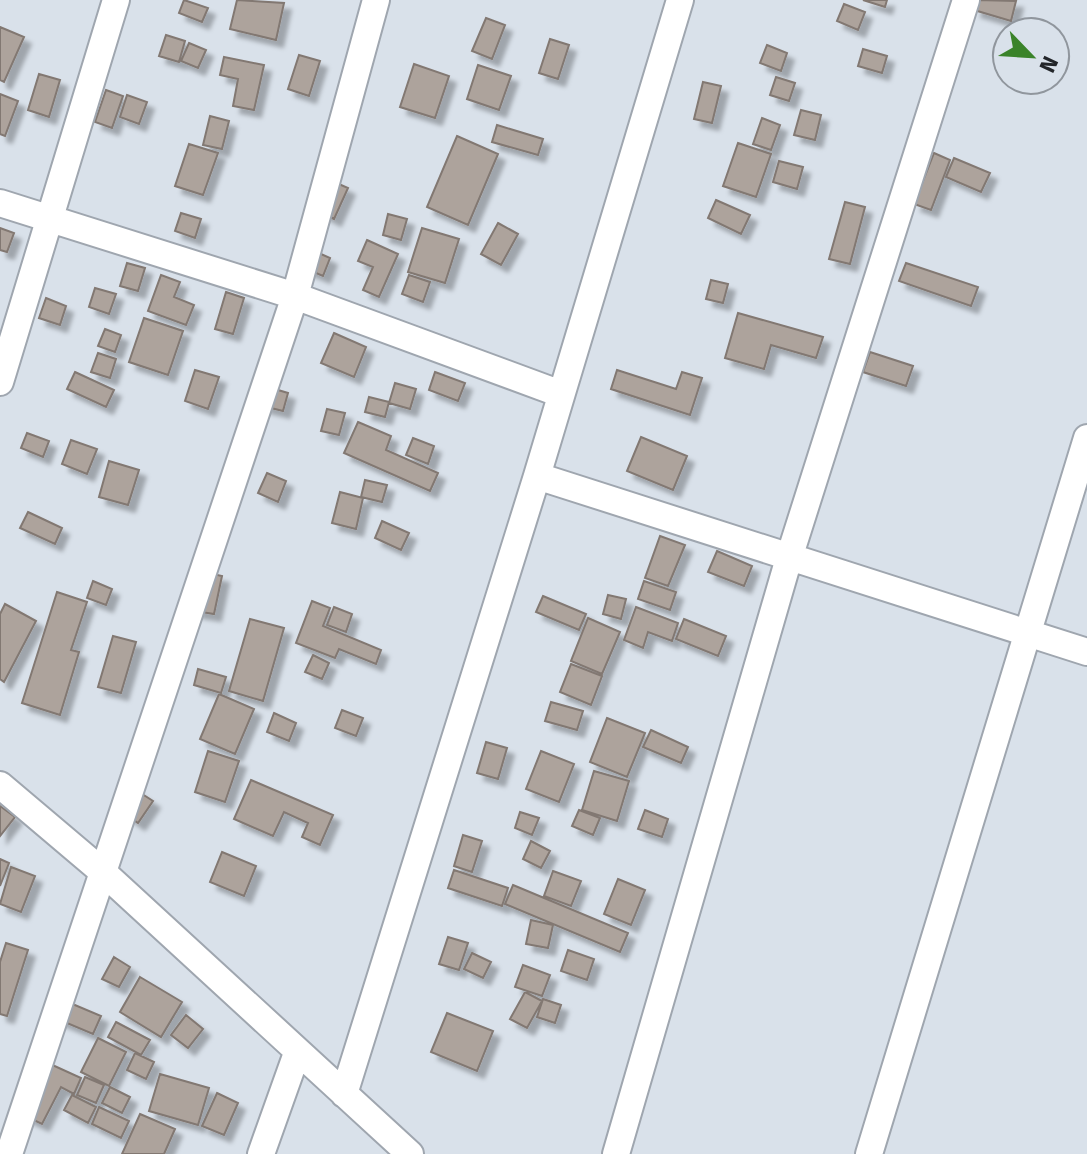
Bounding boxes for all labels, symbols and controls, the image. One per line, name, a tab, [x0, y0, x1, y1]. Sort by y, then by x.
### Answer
north arrow	[991, 16, 1071, 96]
text: N	[1033, 52, 1064, 77]

